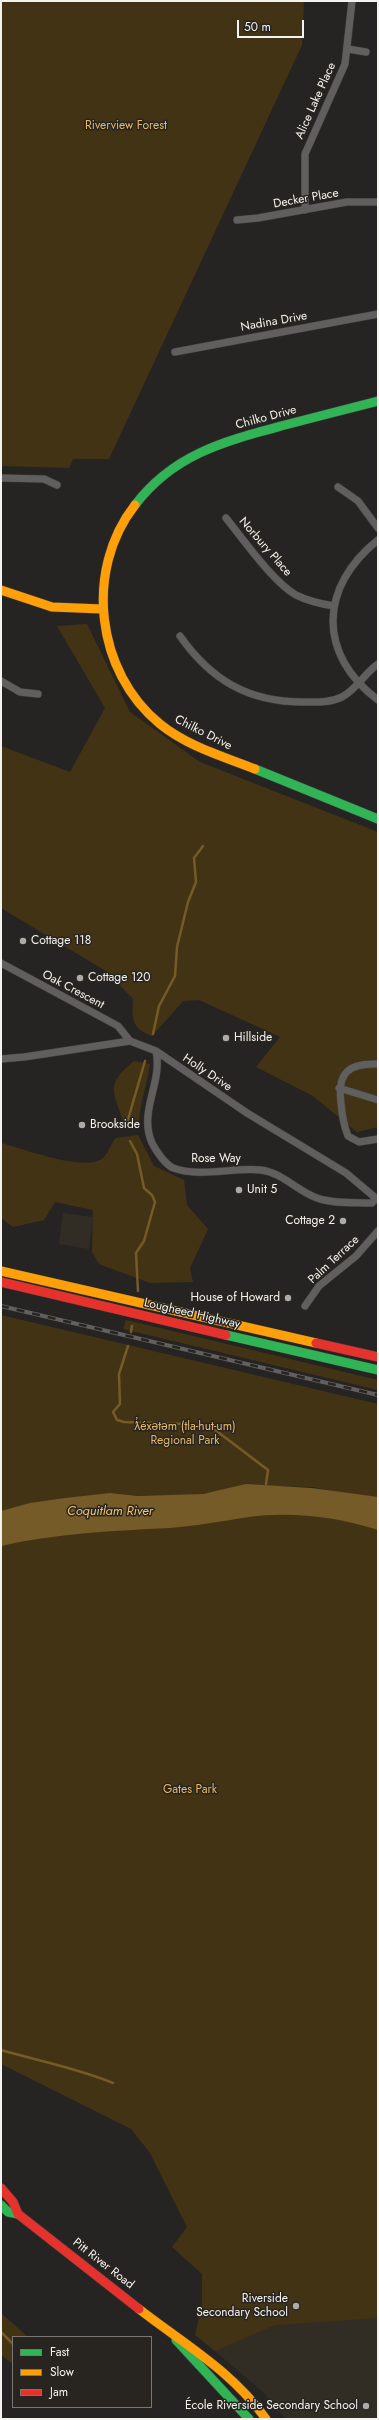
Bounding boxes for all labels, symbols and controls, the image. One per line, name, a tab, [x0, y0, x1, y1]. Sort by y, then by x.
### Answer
scale bar	[239, 12, 306, 38]
text: 50 m	[244, 18, 271, 36]
street label: Alice Lake Place	[293, 60, 339, 142]
park label: Riverview Forest	[85, 119, 167, 133]
street label: Decker Place	[272, 186, 340, 212]
street label: Nadina Drive	[240, 309, 308, 335]
street label: Chilko Drive	[234, 403, 298, 433]
street label: Norbury Place	[235, 515, 295, 579]
street label: Chilko Drive	[172, 712, 234, 754]
place label: Cottage 118	[31, 934, 91, 948]
marker: Cottage 118	[18, 936, 28, 946]
street label: Oak Crescent	[39, 968, 107, 1012]
place label: Cottage 120	[88, 971, 150, 985]
marker: Cottage 120	[75, 973, 85, 983]
place label: Hillside	[234, 1031, 272, 1045]
marker: Hillside	[221, 1033, 231, 1043]
street label: Holly Drive	[180, 1051, 234, 1095]
place label: Brookside	[90, 1118, 140, 1132]
marker: Brookside	[77, 1120, 87, 1130]
street label: Rose Way	[191, 1152, 241, 1166]
place label: Unit 5	[247, 1183, 277, 1197]
marker: Unit 5	[234, 1185, 244, 1195]
place label: Cottage 2	[285, 1214, 335, 1228]
marker: Cottage 2	[338, 1216, 348, 1226]
street label: Palm Terrace	[306, 1233, 362, 1287]
place label: House of Howard	[191, 1291, 280, 1305]
marker: House of Howard	[283, 1293, 293, 1303]
street label: Lougheed Highway	[143, 1296, 241, 1332]
park label: ƛ̓éxətəm (tla-hut-um) Regional Park	[134, 1420, 236, 1448]
water label: Coquitlam River	[67, 1504, 153, 1520]
park label: Gates Park	[163, 1783, 217, 1797]
street label: Pitt River Road	[69, 2236, 137, 2292]
place label: Riverside Secondary School	[196, 2292, 288, 2320]
marker: Riverside Secondary School	[291, 2301, 301, 2311]
legend	[12, 2336, 152, 2408]
text: Fast	[50, 2343, 69, 2361]
text: Slow	[50, 2363, 74, 2381]
text: Jam	[50, 2383, 68, 2401]
place label: École Riverside Secondary School	[185, 2399, 358, 2413]
marker: École Riverside Secondary School	[361, 2401, 371, 2411]

